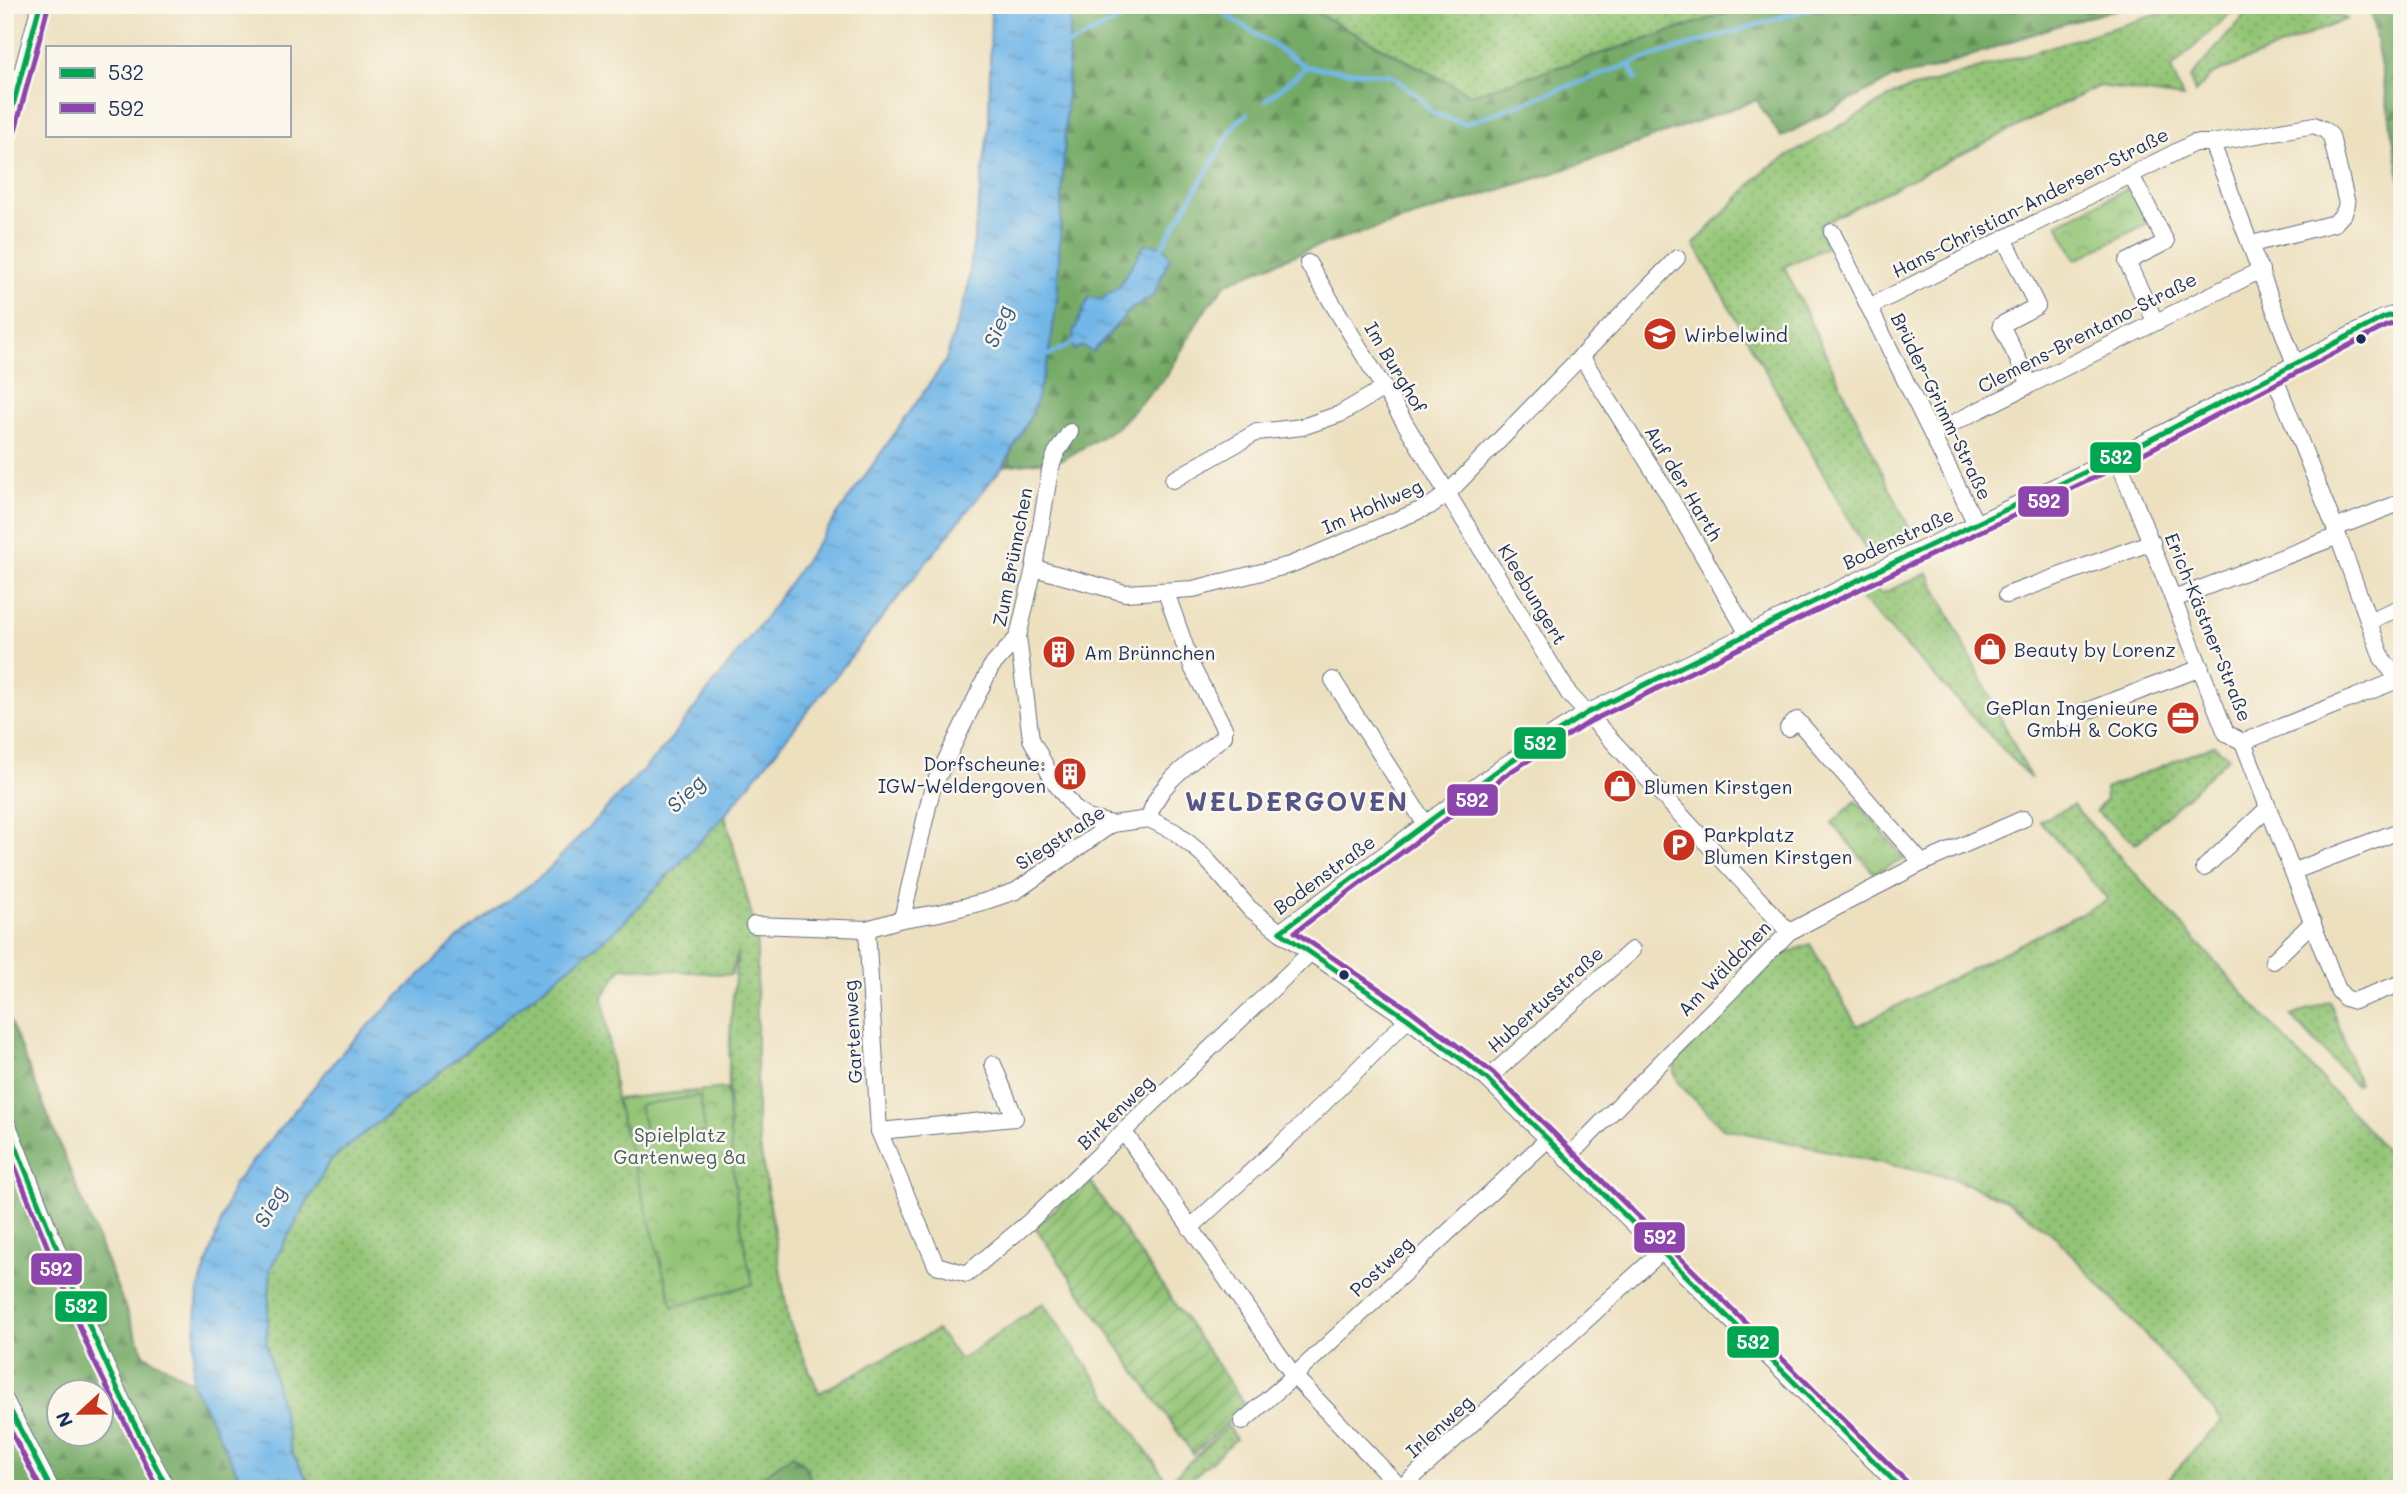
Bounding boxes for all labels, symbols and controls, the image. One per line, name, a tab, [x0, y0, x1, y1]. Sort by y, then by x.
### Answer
legend	[46, 46, 290, 136]
text: 532	[108, 58, 144, 85]
text: 592	[108, 94, 144, 121]
street label: Hans-Christian-Andersen-Straße	[1887, 121, 2173, 283]
street label: Clemens-Brentano-Straße	[1973, 266, 2201, 398]
water label: Sieg	[976, 301, 1018, 351]
street label: Brüder-Grimm-Straße	[1886, 308, 1998, 504]
school or university icon: Wirbelwind	[1641, 315, 1679, 353]
street label: Im Burghof	[1359, 317, 1433, 418]
place label: Wirbelwind	[1684, 322, 1788, 347]
unlabelled marker	[2354, 332, 2368, 346]
street label: Auf der Harth	[1640, 421, 1728, 545]
line badge: 532	[2089, 441, 2142, 474]
text: 532	[2099, 444, 2133, 469]
street label: Im Hohlweg	[1318, 473, 1426, 539]
street label: Zum Brünnchen	[986, 485, 1038, 629]
line badge: 592	[2017, 485, 2070, 518]
text: 592	[2027, 488, 2061, 513]
street label: Bodenstraße	[1838, 501, 1958, 575]
street label: Erich-Kästner-Straße	[2160, 529, 2258, 725]
street label: Kleebungert	[1493, 539, 1573, 649]
shop icon: Beauty by Lorenz	[1971, 630, 2009, 668]
building icon: Am Brünnchen	[1040, 633, 1078, 671]
place label: Beauty by Lorenz	[2014, 637, 2176, 662]
place label: Am Brünnchen	[1084, 640, 1215, 665]
place label: GePlan Ingenieure GmbH & CoKG	[1986, 695, 2158, 742]
office icon: GePlan Ingenieure GmbH & CoKG	[2164, 699, 2202, 737]
line badge: 532	[1513, 726, 1567, 760]
text: 532	[1523, 730, 1557, 755]
place label: Dorfscheune: IGW-Weldergoven	[878, 751, 1046, 798]
building icon: Dorfscheune: IGW-Weldergoven	[1051, 755, 1089, 793]
shop icon: Blumen Kirstgen	[1601, 767, 1639, 805]
water label: Sieg	[660, 768, 710, 818]
place label: Blumen Kirstgen	[1644, 774, 1792, 799]
line badge: 592	[1446, 783, 1499, 817]
district label: WELDERGOVEN	[1185, 784, 1409, 818]
text: 592	[1455, 787, 1489, 812]
street label: Siegstraße	[1010, 799, 1110, 875]
place label: Parkplatz Blumen Kirstgen	[1704, 822, 1852, 869]
parking icon: Parkplatz Blumen Kirstgen	[1660, 826, 1698, 864]
street label: Bodenstraße	[1268, 829, 1380, 919]
street label: Am Wäldchen	[1672, 915, 1776, 1021]
street label: Hubertusstraße	[1482, 940, 1608, 1058]
unlabelled marker	[1337, 968, 1351, 982]
street label: Gartenweg	[837, 980, 867, 1084]
street label: Birkenweg	[1071, 1069, 1159, 1155]
park label: Spielplatz Gartenweg 8a	[613, 1122, 747, 1169]
water label: Sieg	[247, 1180, 291, 1232]
line badge: 592	[1633, 1221, 1686, 1254]
text: 592	[1643, 1224, 1677, 1249]
street label: Postweg	[1344, 1230, 1418, 1302]
line badge: 592	[30, 1252, 83, 1286]
text: 592	[39, 1256, 73, 1281]
line badge: 532	[54, 1290, 108, 1323]
text: 532	[64, 1293, 98, 1318]
line badge: 532	[1726, 1325, 1780, 1359]
text: 532	[1736, 1329, 1770, 1354]
north arrow	[46, 1378, 116, 1448]
street label: Irlenweg	[1400, 1389, 1478, 1463]
text: N	[49, 1408, 78, 1431]

